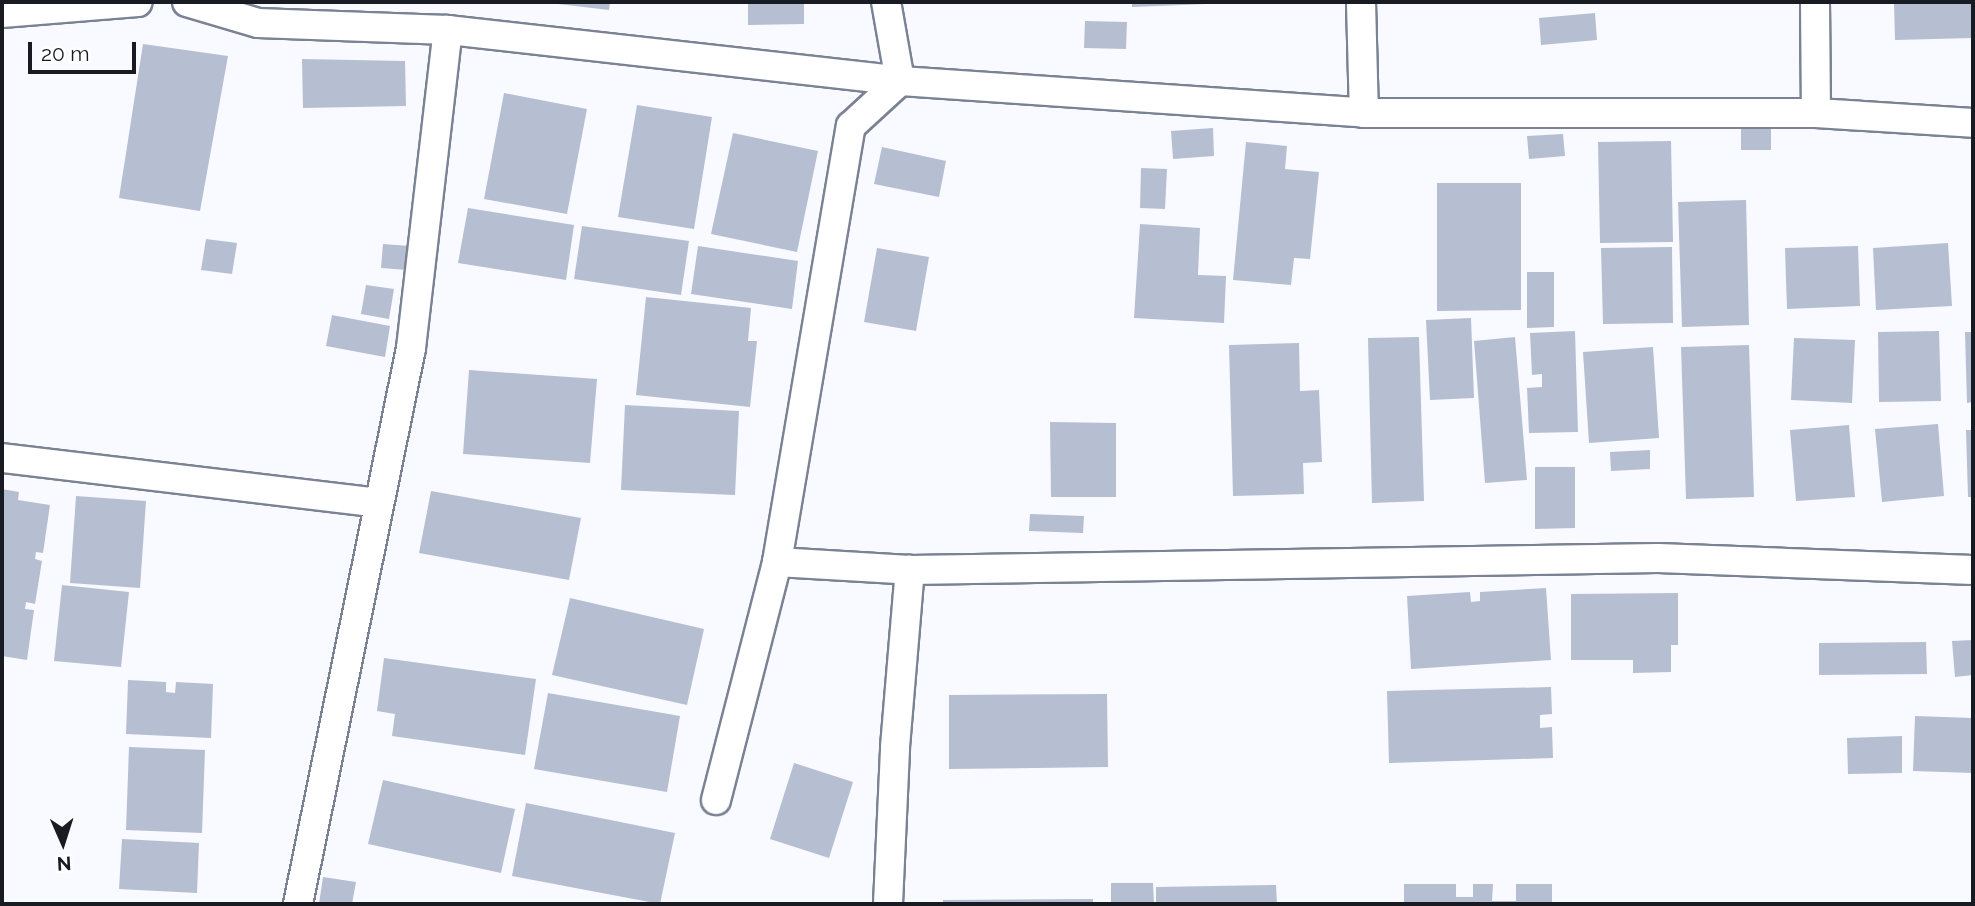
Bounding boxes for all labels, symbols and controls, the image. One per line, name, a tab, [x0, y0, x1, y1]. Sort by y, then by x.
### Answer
scale bar	[32, 28, 140, 72]
text: 20 m	[41, 41, 89, 66]
north arrow	[28, 808, 98, 878]
text: N	[56, 853, 72, 875]

